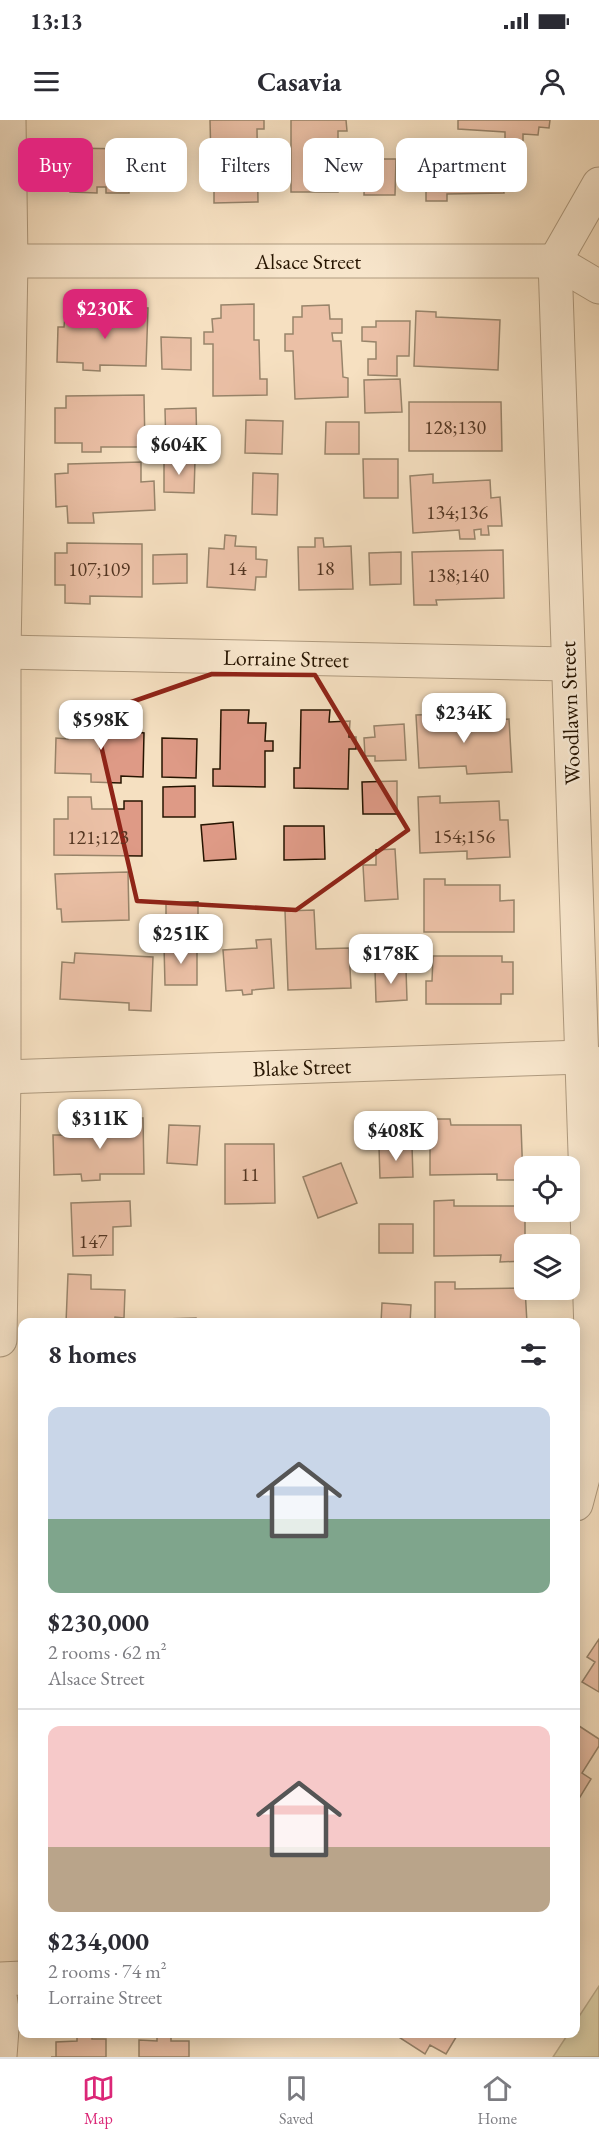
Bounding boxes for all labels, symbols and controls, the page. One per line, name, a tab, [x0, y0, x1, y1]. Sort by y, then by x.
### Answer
text: 13:13	[30, 7, 83, 36]
text: Casavia	[257, 64, 342, 99]
icon: menu	[30, 65, 63, 98]
icon: person	[536, 65, 569, 98]
chip: Buy	[18, 138, 93, 192]
chip: Rent	[105, 138, 187, 192]
chip: Filters	[199, 138, 291, 192]
chip: New	[303, 138, 384, 192]
chip: Apartment	[396, 138, 527, 192]
street label: Alsace Street	[254, 247, 361, 276]
pin: $230K	[63, 289, 147, 340]
text: $230K	[77, 295, 133, 321]
house number: 128;130	[424, 414, 486, 440]
pin: $604K	[137, 425, 221, 476]
text: $604K	[151, 431, 207, 457]
house number: 134;136	[426, 499, 488, 525]
house number: 14	[227, 555, 247, 581]
house number: 18	[315, 555, 335, 581]
house number: 107;109	[68, 556, 130, 582]
house number: 138;140	[427, 562, 489, 588]
street label: Woodlawn Street	[553, 640, 587, 785]
street label: Lorraine Street	[223, 642, 349, 674]
pin: $234K	[422, 693, 506, 744]
text: $234K	[436, 699, 492, 725]
pin: $598K	[59, 700, 143, 751]
text: $598K	[73, 706, 129, 732]
house number: 154;156	[433, 823, 495, 849]
house number: 121;123	[67, 824, 129, 850]
pin: $251K	[139, 914, 223, 965]
text: $251K	[153, 920, 209, 946]
pin: $178K	[349, 934, 433, 985]
text: $178K	[363, 940, 419, 966]
street label: Blake Street	[252, 1050, 352, 1083]
pin: $311K	[58, 1099, 142, 1150]
text: $311K	[72, 1105, 128, 1131]
pin: $408K	[354, 1111, 438, 1162]
text: $408K	[368, 1117, 424, 1143]
map controls	[514, 1156, 580, 1300]
button: locate	[514, 1156, 580, 1222]
house number: 11	[240, 1161, 260, 1187]
house number: 147	[79, 1228, 108, 1254]
button: layers	[514, 1234, 580, 1300]
text: 8 homes	[48, 1337, 137, 1371]
icon: filters	[517, 1338, 550, 1371]
icon: home	[245, 1446, 353, 1554]
text: $230,000	[48, 1605, 149, 1639]
text: 2 rooms · 62 m²	[48, 1639, 167, 1665]
text: Alsace Street	[48, 1665, 145, 1691]
icon: home	[245, 1765, 353, 1873]
text: $234,000	[48, 1924, 149, 1958]
text: 2 rooms · 74 m²	[48, 1958, 167, 1984]
text: Lorraine Street	[48, 1984, 162, 2010]
tab: Map	[82, 2072, 115, 2129]
tab: Saved	[279, 2072, 313, 2129]
tab: Home	[477, 2072, 517, 2129]

